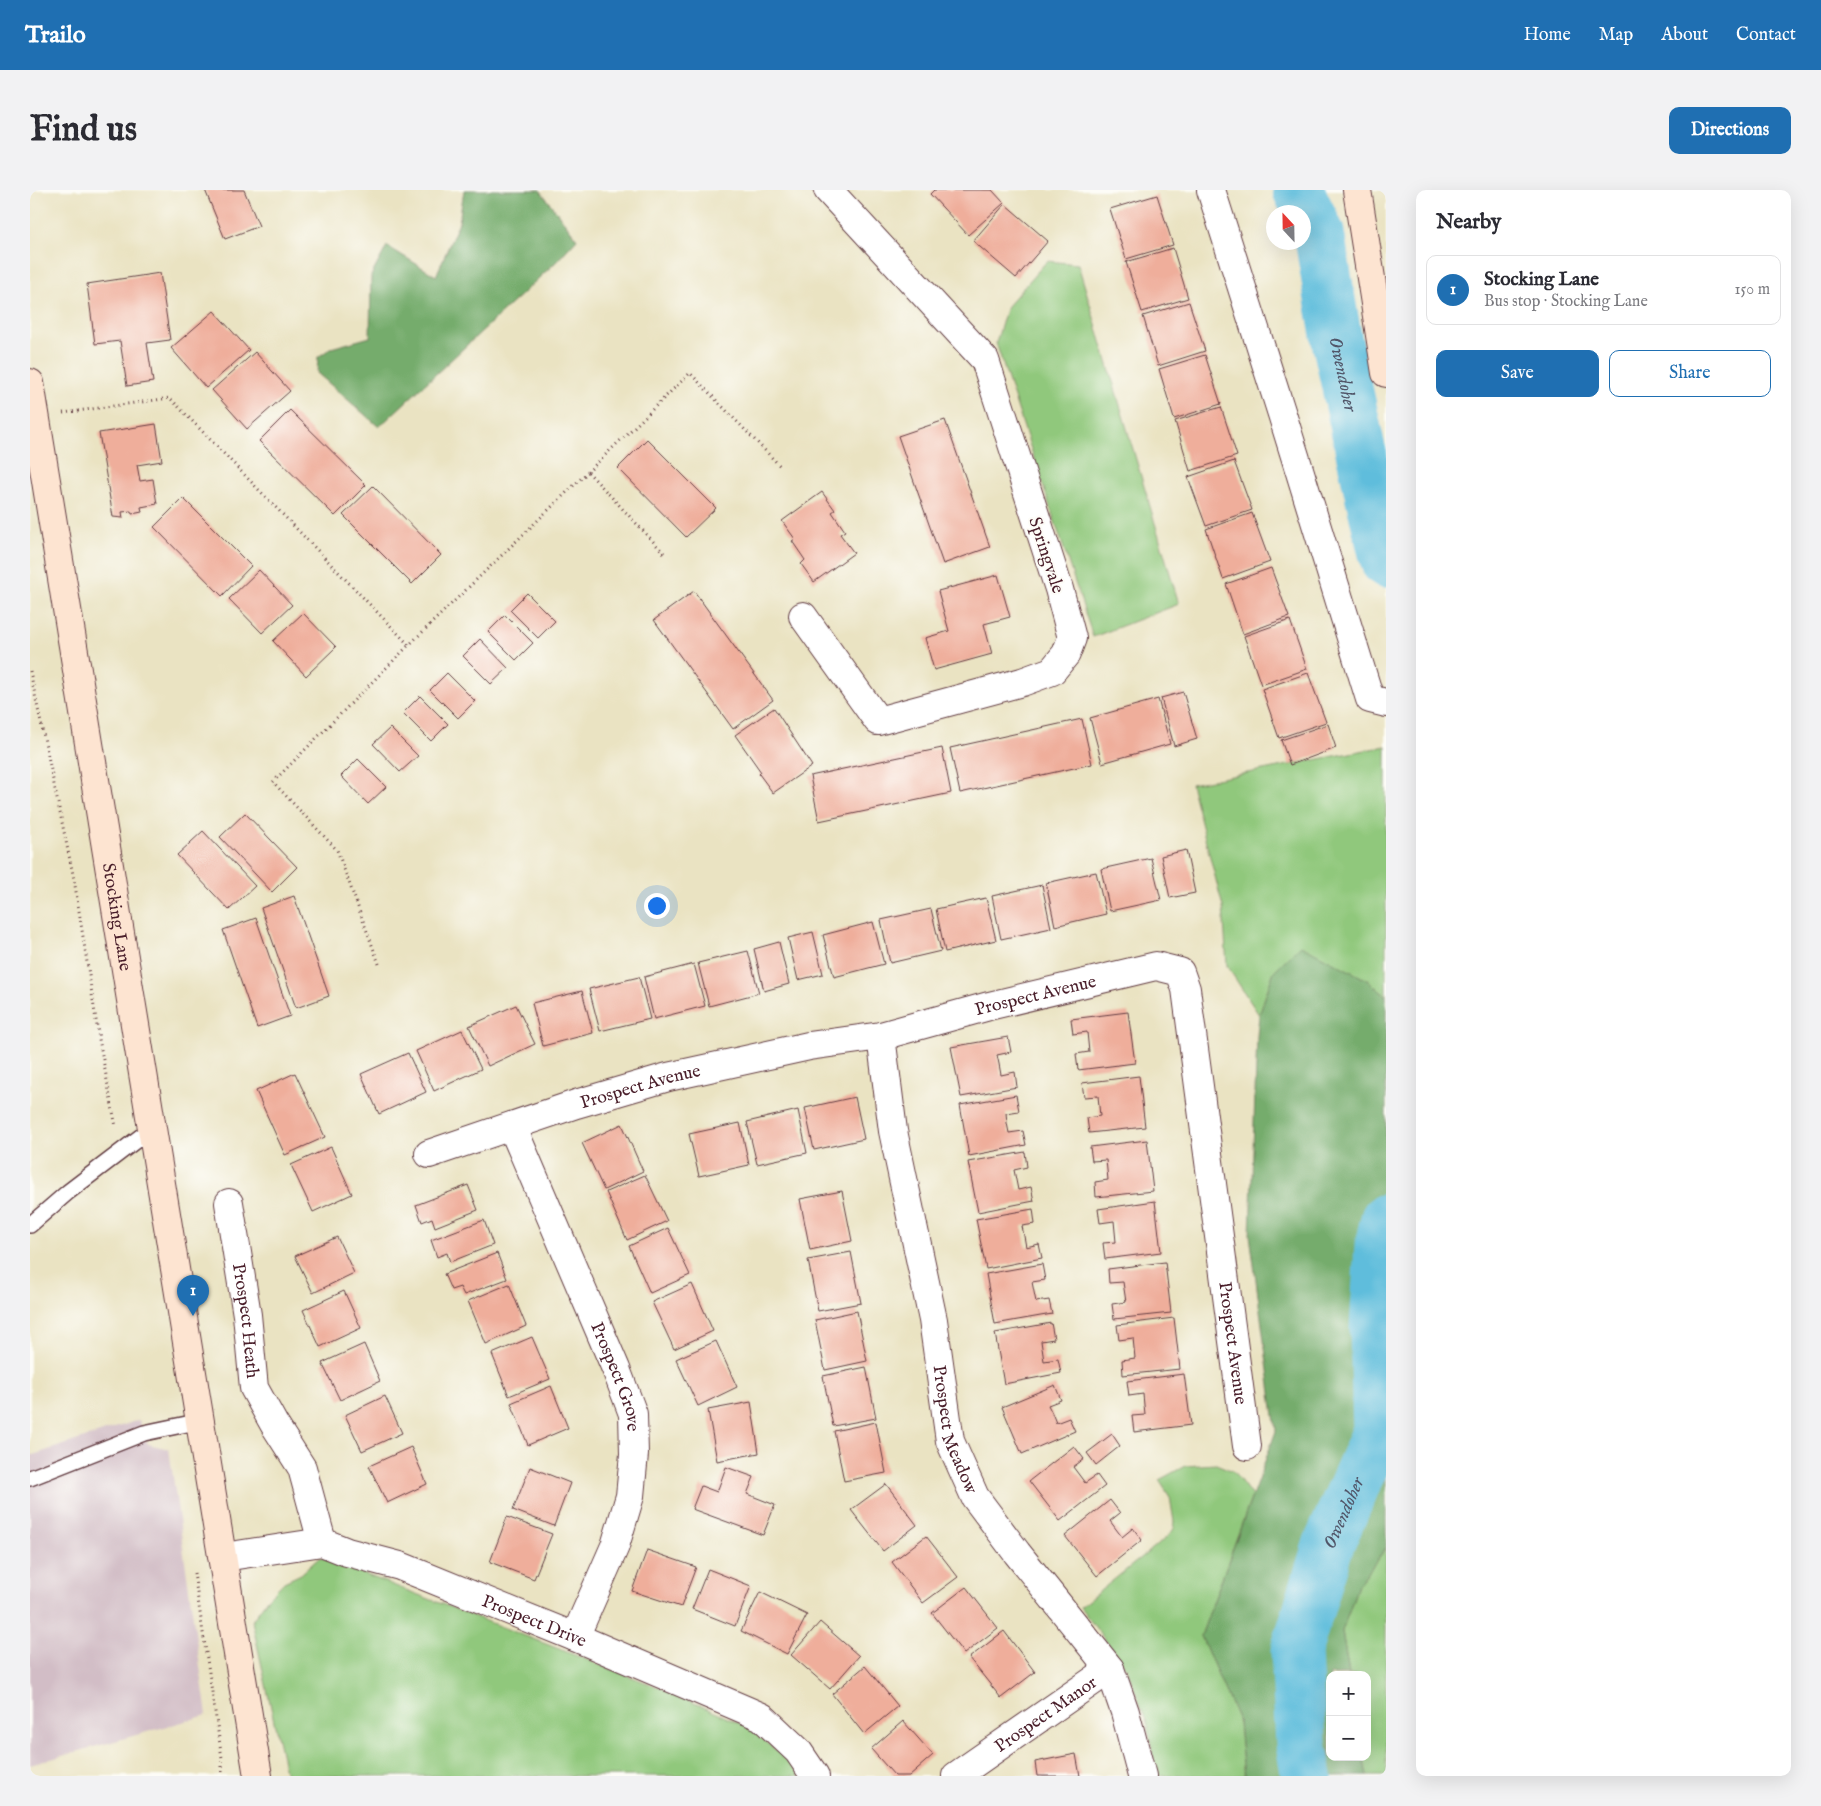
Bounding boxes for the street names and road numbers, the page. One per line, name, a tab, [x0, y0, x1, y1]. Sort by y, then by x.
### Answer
street label: Springvale	[1022, 514, 1069, 597]
street label: Stocking Lane	[96, 861, 136, 973]
street label: Prospect Avenue	[973, 971, 1099, 1022]
street label: Prospect Avenue	[578, 1060, 703, 1115]
street label: Prospect Heath	[226, 1262, 263, 1380]
street label: Prospect Avenue	[1212, 1280, 1251, 1406]
street label: Prospect Grove	[584, 1319, 643, 1432]
street label: Prospect Meadow	[926, 1364, 983, 1499]
street label: Prospect Drive	[478, 1590, 590, 1654]
street label: Prospect Manor	[991, 1671, 1102, 1759]

